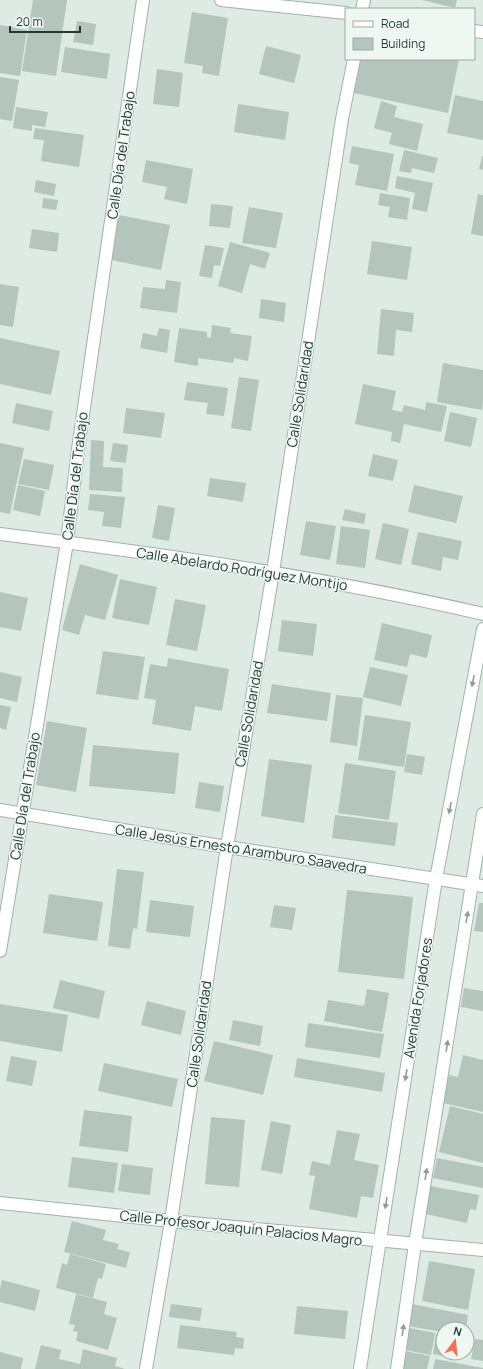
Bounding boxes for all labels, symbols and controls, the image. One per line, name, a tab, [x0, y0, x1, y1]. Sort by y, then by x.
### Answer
scale bar	[10, 8, 80, 34]
legend	[345, 8, 475, 60]
text: 20 m	[16, 13, 43, 30]
text: Road	[381, 15, 409, 32]
text: Building	[381, 35, 425, 52]
street label: Calle Día del Trabajo	[102, 90, 139, 220]
street label: Calle Solidaridad	[282, 339, 317, 449]
street label: Calle Día del Trabajo	[57, 411, 92, 541]
street label: Calle Abelardo Rodríguez Montijo	[135, 542, 349, 595]
street label: Calle Solidaridad	[230, 659, 267, 769]
one-way arrow	[470, 675, 476, 687]
street label: Calle Día del Trabajo	[5, 731, 44, 861]
one-way arrow	[446, 802, 452, 815]
street label: Calle Jesús Ernesto Aramburo Saavedra	[114, 819, 368, 878]
one-way arrow	[464, 911, 470, 923]
street label: Avenida Forjadores	[399, 936, 436, 1060]
street label: Calle Solidaridad	[182, 979, 215, 1088]
one-way arrow	[444, 1040, 450, 1052]
one-way arrow	[403, 1069, 409, 1081]
one-way arrow	[423, 1168, 429, 1180]
one-way arrow	[383, 1197, 389, 1209]
street label: Calle Profesor Joaquín Palacios Magro	[119, 1205, 363, 1250]
north arrow	[435, 1321, 475, 1361]
text: N	[452, 1323, 464, 1339]
one-way arrow	[400, 1324, 406, 1336]

